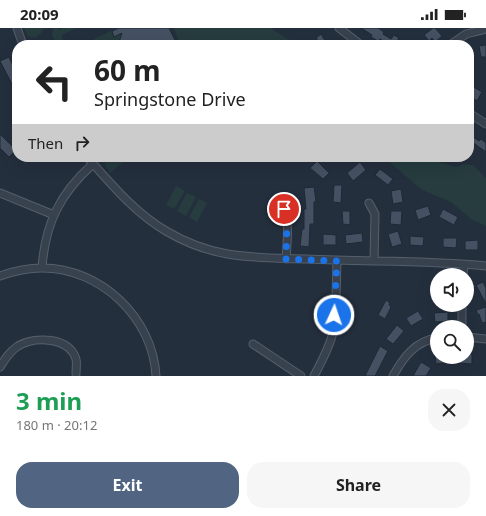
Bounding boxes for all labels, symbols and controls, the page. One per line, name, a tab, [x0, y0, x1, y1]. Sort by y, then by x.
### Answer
text: 20:09	[20, 4, 59, 24]
text: 60 m	[94, 51, 161, 89]
icon: left	[28, 56, 80, 108]
text: Springstone Drive	[94, 87, 246, 111]
icon: right	[71, 132, 93, 154]
text: Then	[28, 133, 63, 153]
pin	[267, 192, 301, 226]
icon: arrive	[273, 198, 295, 220]
map controls	[430, 268, 474, 364]
button: sound	[430, 268, 474, 312]
position arrow	[313, 294, 355, 336]
button: search	[430, 320, 474, 364]
text: 3 min	[16, 384, 82, 417]
button: close	[428, 389, 470, 431]
text: 180 m · 20:12	[16, 416, 97, 434]
button: Exit	[16, 462, 239, 508]
button: Share	[247, 462, 470, 508]

